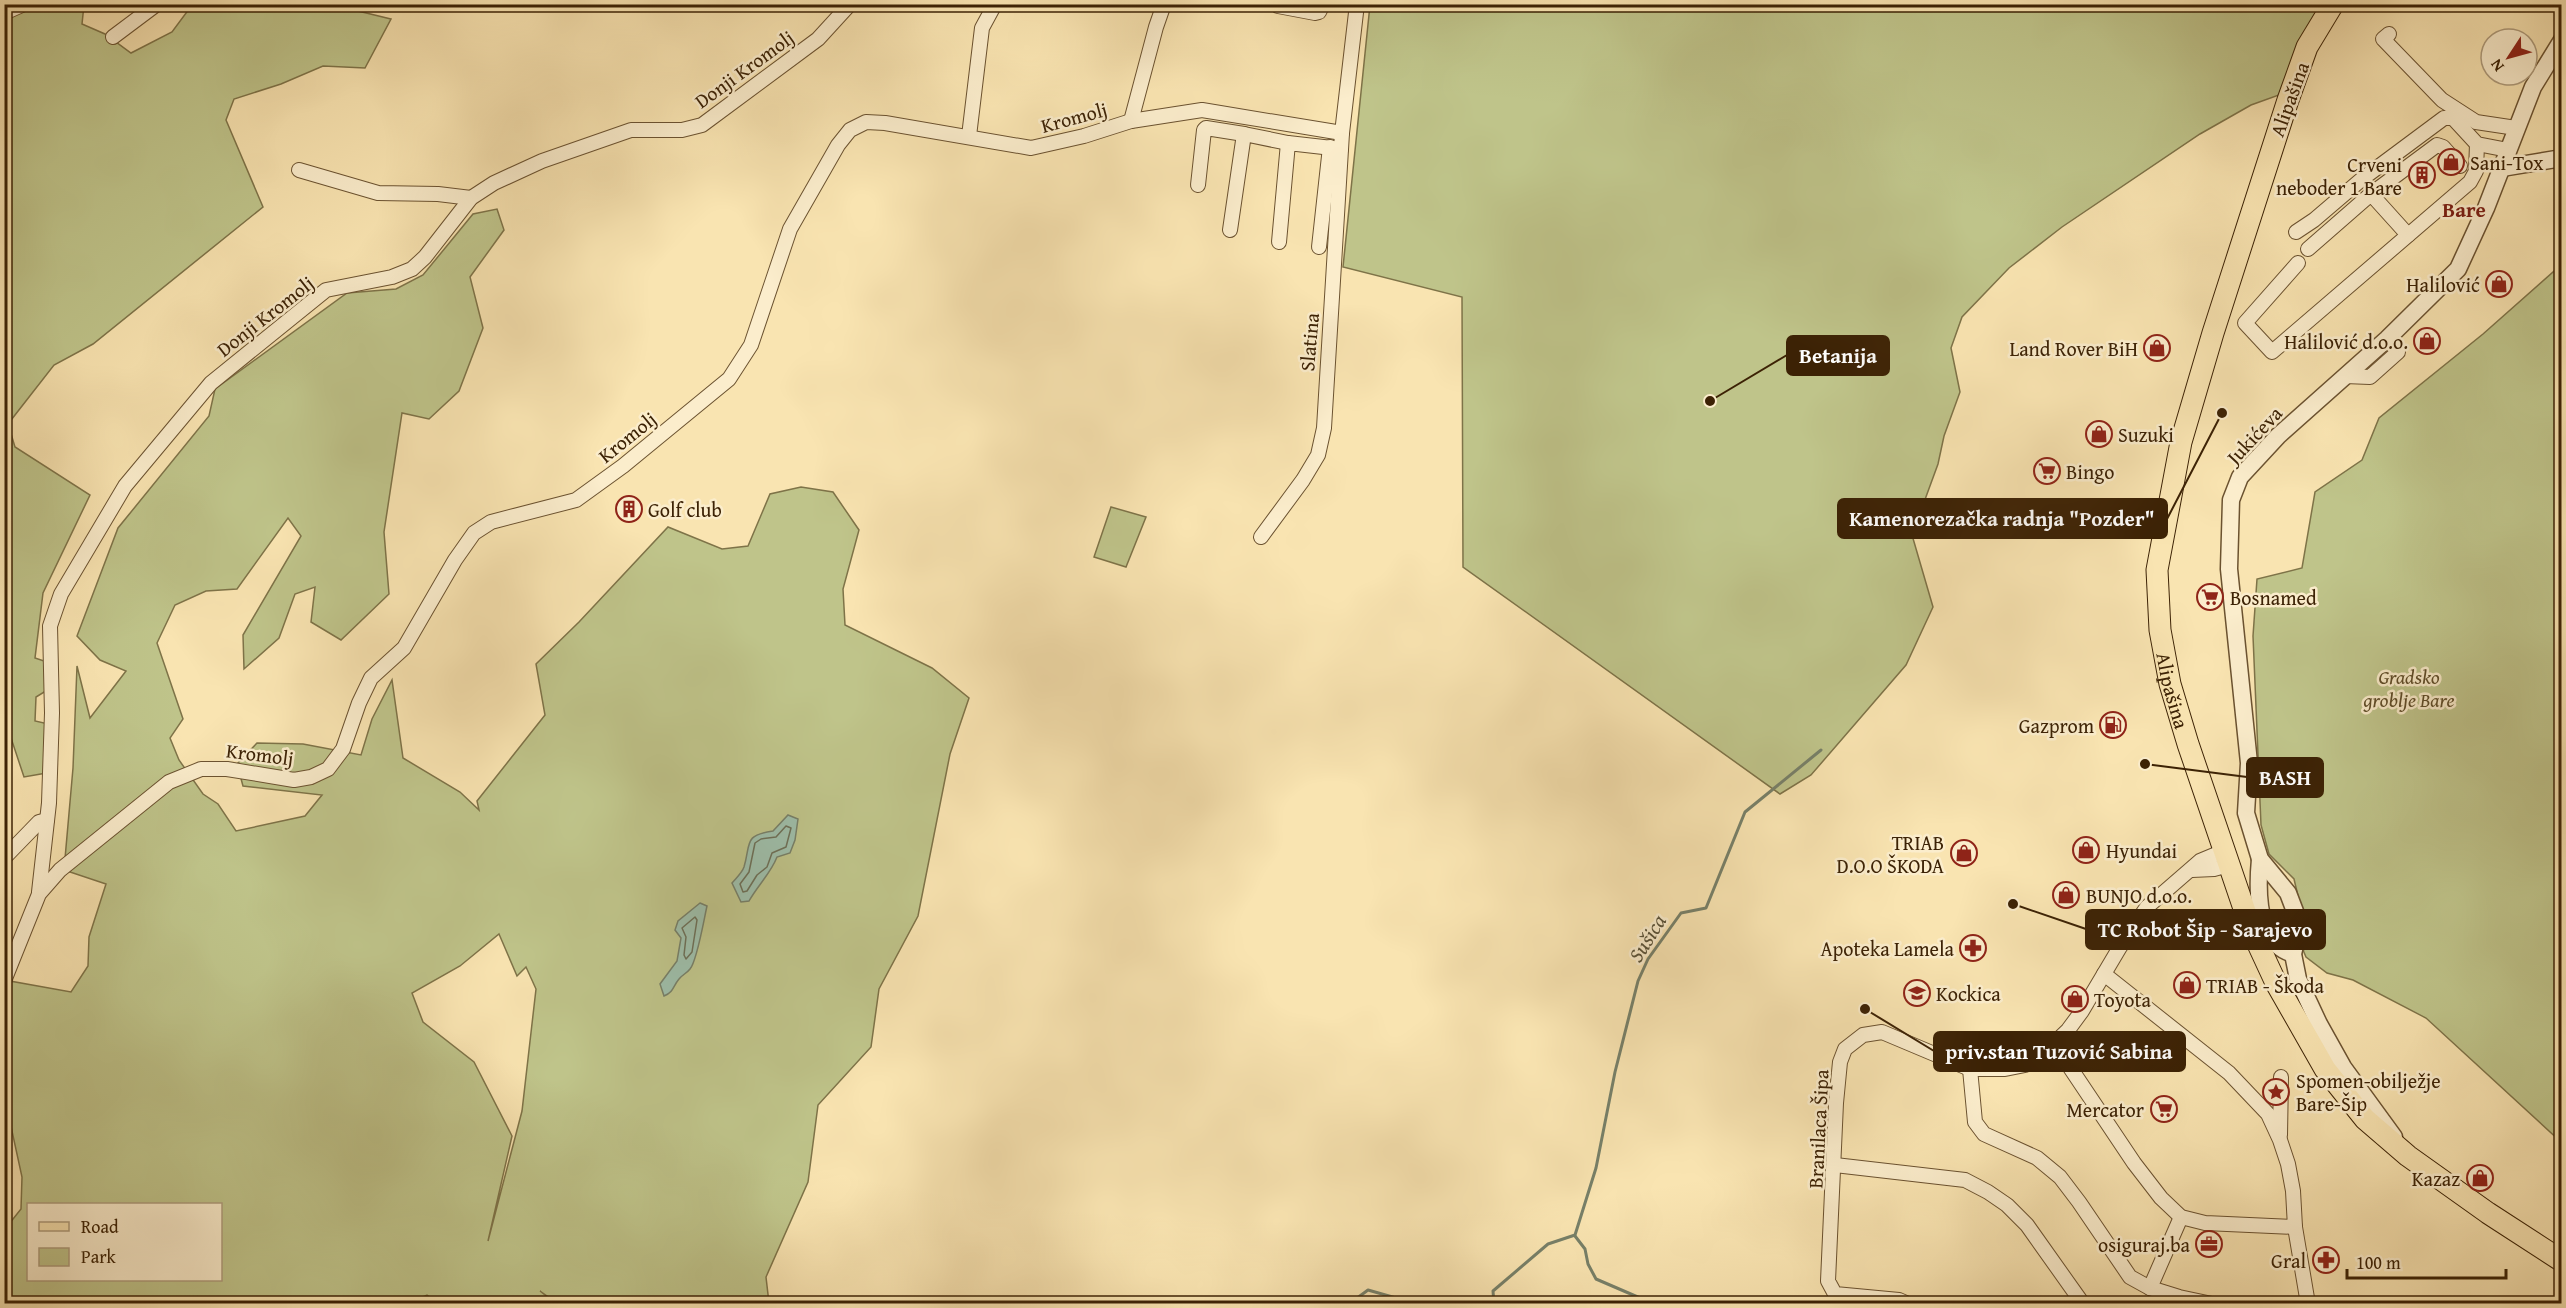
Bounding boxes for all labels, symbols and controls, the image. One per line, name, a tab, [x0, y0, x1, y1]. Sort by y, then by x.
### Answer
street label: Donji Kromolj	[688, 23, 800, 115]
north arrow	[2479, 27, 2539, 87]
text: N	[2484, 54, 2510, 77]
street label: Alipašina	[2262, 57, 2316, 141]
street label: Kromolj	[1038, 94, 1110, 140]
shop icon: Sani-Tox	[2436, 147, 2466, 177]
place label: Sani-Tox	[2470, 148, 2544, 177]
place label: Crveni neboder 1 Bare	[2276, 150, 2402, 202]
building icon: Crveni neboder 1 Bare	[2407, 160, 2437, 190]
district label: Bare	[2442, 194, 2486, 225]
street label: Donji Kromolj	[210, 269, 320, 363]
shop icon: Halilović	[2484, 269, 2514, 299]
place label: Halilović	[2406, 270, 2480, 299]
street label: Slatina	[1292, 311, 1326, 372]
shop icon: Halilović d.o.o.	[2412, 326, 2442, 356]
place label: Halilović d.o.o.	[2284, 327, 2408, 356]
shop icon: Land Rover BiH	[2142, 333, 2172, 363]
place label: Land Rover BiH	[2009, 334, 2138, 363]
callout: Betanija	[1787, 336, 1889, 375]
text: Betanija	[1799, 340, 1877, 371]
street label: Jukićeva	[2217, 399, 2289, 473]
street label: Kromolj	[592, 404, 662, 470]
shop icon: Suzuki	[2084, 419, 2114, 449]
place label: Suzuki	[2118, 420, 2174, 449]
supermarket icon: Bingo	[2032, 456, 2062, 486]
place label: Bingo	[2066, 457, 2114, 486]
building icon: Golf club	[614, 494, 644, 524]
place label: Golf club	[648, 495, 722, 524]
callout: Kamenorezačka radnja "Pozder"	[1838, 499, 2167, 538]
text: Kamenorezačka radnja "Pozder"	[1849, 503, 2155, 534]
supermarket icon: Bosnamed	[2195, 582, 2225, 612]
place label: Bosnamed	[2230, 583, 2317, 612]
street label: Alipašina	[2150, 650, 2197, 733]
park label: Gradsko groblje Bare	[2363, 662, 2454, 714]
fuel station icon: Gazprom	[2098, 710, 2128, 740]
place label: Gazprom	[2019, 711, 2095, 740]
street label: Kromolj	[225, 735, 295, 773]
callout: BASH	[2247, 758, 2323, 797]
text: BASH	[2259, 762, 2311, 793]
place label: TRIAB D.O.O ŠKODA	[1837, 828, 1944, 880]
shop icon: Hyundai	[2071, 835, 2101, 865]
place label: Hyundai	[2106, 836, 2177, 865]
shop icon: TRIAB D.O.O ŠKODA	[1949, 838, 1979, 868]
shop icon: BUNJO d.o.o.	[2051, 880, 2081, 910]
place label: BUNJO d.o.o.	[2086, 881, 2192, 910]
water label: Sušica	[1620, 908, 1674, 968]
callout: TC Robot Šip - Sarajevo	[2086, 910, 2325, 949]
text: TC Robot Šip - Sarajevo	[2098, 914, 2312, 945]
pharmacy icon: Apoteka Lamela	[1958, 933, 1988, 963]
place label: Apoteka Lamela	[1820, 934, 1955, 963]
shop icon: TRIAB - Škoda	[2172, 970, 2202, 1000]
place label: TRIAB - Škoda	[2206, 971, 2324, 1000]
school or university icon: Kockica	[1902, 978, 1932, 1008]
place label: Kockica	[1936, 979, 2001, 1008]
shop icon: Toyota	[2060, 984, 2090, 1014]
place label: Toyota	[2094, 985, 2151, 1014]
callout: priv.stan Tuzović Sabina	[1934, 1032, 2185, 1071]
text: priv.stan Tuzović Sabina	[1945, 1036, 2173, 1067]
place label: Spomen-obilježje Bare-Šip	[2296, 1066, 2441, 1118]
street label: Branilaca Šipa	[1800, 1068, 1836, 1189]
place icon: Spomen-obilježje Bare-Šip	[2261, 1077, 2291, 1107]
supermarket icon: Mercator	[2149, 1094, 2179, 1124]
place label: Mercator	[2066, 1095, 2144, 1124]
shop icon: Kazaz	[2465, 1163, 2495, 1193]
place label: Kazaz	[2412, 1164, 2460, 1193]
legend	[27, 1203, 222, 1281]
text: Road	[81, 1213, 119, 1240]
office icon: osiguraj.ba	[2194, 1229, 2224, 1259]
place label: osiguraj.ba	[2098, 1230, 2191, 1259]
scale bar	[2347, 1242, 2506, 1280]
text: Park	[81, 1243, 117, 1270]
pharmacy icon: Gral	[2311, 1245, 2341, 1275]
place label: Gral	[2271, 1246, 2306, 1275]
text: 100 m	[2356, 1249, 2401, 1276]

